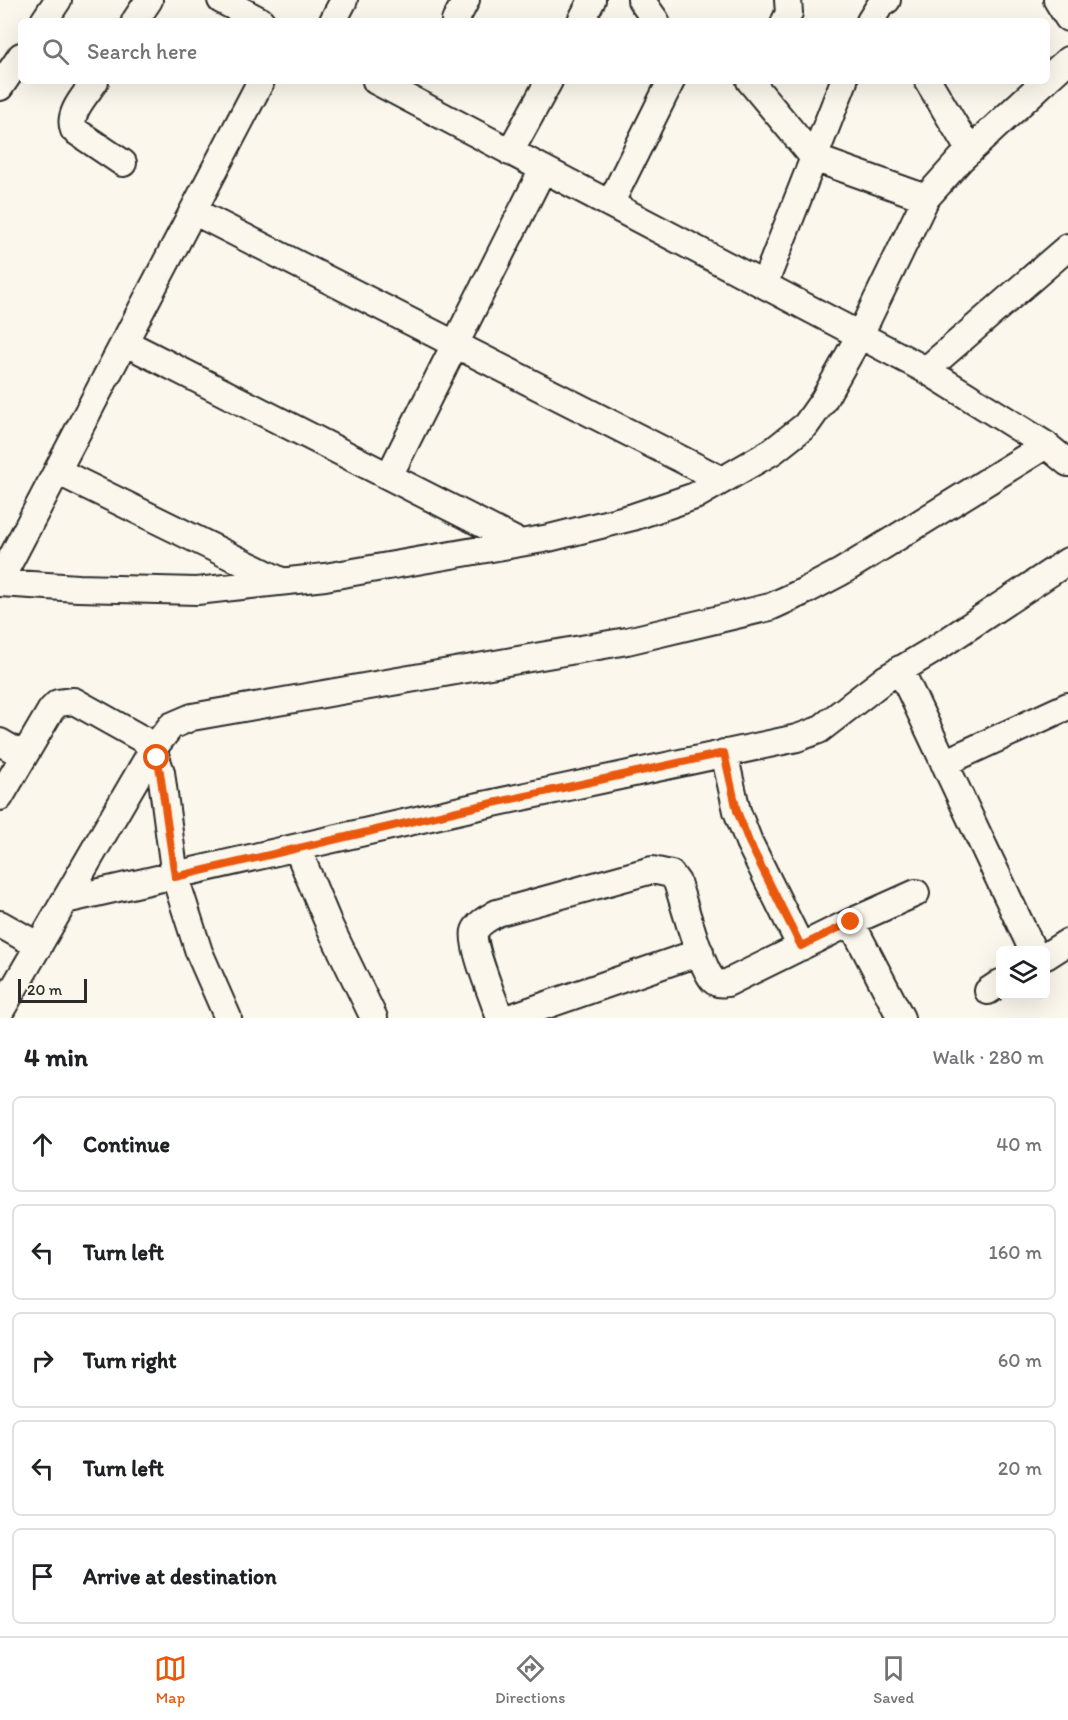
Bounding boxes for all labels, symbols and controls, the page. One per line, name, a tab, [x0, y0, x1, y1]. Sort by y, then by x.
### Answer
search box	[18, 18, 1050, 84]
icon: search	[39, 35, 72, 68]
text: Search here	[87, 38, 197, 65]
route start	[143, 744, 169, 770]
route end	[837, 908, 863, 934]
map controls	[996, 946, 1050, 1000]
button: layers	[996, 946, 1050, 1000]
scale bar	[18, 976, 87, 1004]
text: 20 m	[27, 980, 62, 999]
text: 4 min	[24, 1041, 88, 1073]
text: Walk · 280 m	[932, 1045, 1044, 1069]
icon: ahead	[26, 1128, 59, 1161]
text: Continue	[83, 1131, 170, 1158]
text: 40 m	[996, 1132, 1042, 1156]
icon: left	[26, 1236, 59, 1269]
text: Turn left	[83, 1239, 164, 1266]
text: 160 m	[989, 1240, 1042, 1264]
icon: right	[26, 1344, 59, 1377]
text: Turn right	[83, 1347, 177, 1374]
text: 60 m	[998, 1348, 1042, 1372]
icon: left	[26, 1452, 59, 1485]
text: Turn left	[83, 1455, 164, 1482]
text: 20 m	[998, 1456, 1042, 1480]
icon: arrive	[26, 1560, 59, 1593]
text: Arrive at destination	[83, 1563, 277, 1590]
tab: Map	[154, 1652, 187, 1707]
tab: Directions	[495, 1652, 565, 1707]
tab: Saved	[873, 1652, 914, 1707]

